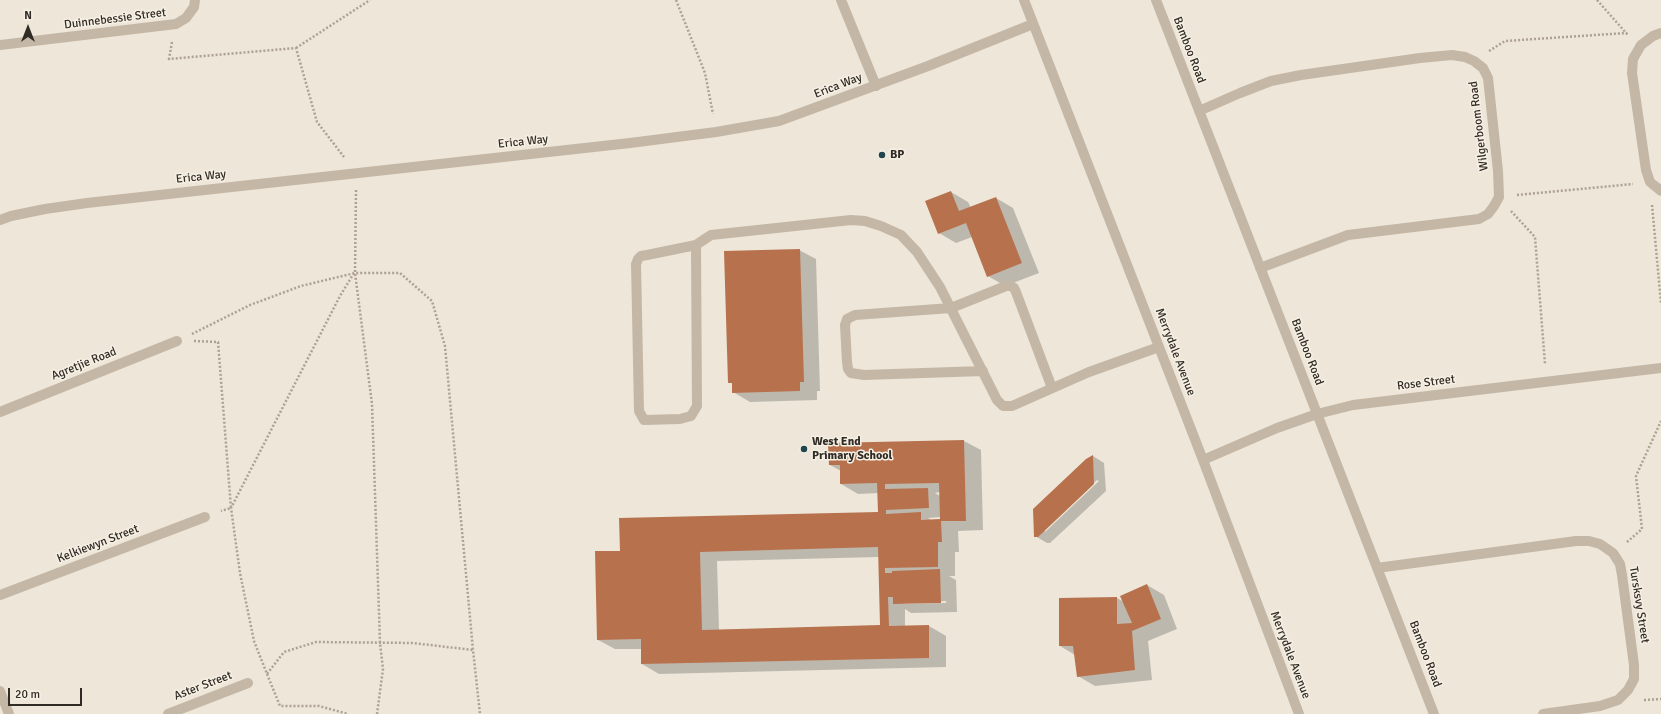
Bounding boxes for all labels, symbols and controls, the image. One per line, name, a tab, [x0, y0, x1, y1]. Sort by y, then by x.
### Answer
street label: Duinnebessie Street	[63, 6, 167, 32]
north arrow	[8, 8, 48, 48]
text: N	[24, 9, 32, 22]
street label: Bamboo Road	[1170, 15, 1208, 85]
street label: Erica Way	[812, 70, 864, 102]
street label: Wilgerboom Road	[1466, 80, 1492, 172]
street label: Erica Way	[497, 132, 549, 152]
place label: BP	[890, 148, 904, 162]
marker: BP	[877, 150, 887, 160]
street label: Erica Way	[175, 167, 227, 187]
street label: Merrydale Avenue	[1152, 306, 1198, 398]
street label: Bamboo Road	[1288, 317, 1326, 387]
street label: Agretjie Road	[49, 344, 119, 384]
street label: Rose Street	[1396, 372, 1456, 394]
place label: West End Primary School	[812, 435, 892, 463]
marker: West End Primary School	[799, 444, 809, 454]
street label: Kelkiewyn Street	[55, 522, 141, 566]
street label: Tursksvy Street	[1626, 566, 1652, 644]
street label: Merrydale Avenue	[1267, 609, 1313, 701]
street label: Bamboo Road	[1406, 619, 1444, 689]
street label: Aster Street	[172, 668, 234, 704]
scale bar	[10, 680, 84, 706]
text: 20 m	[15, 687, 40, 702]

